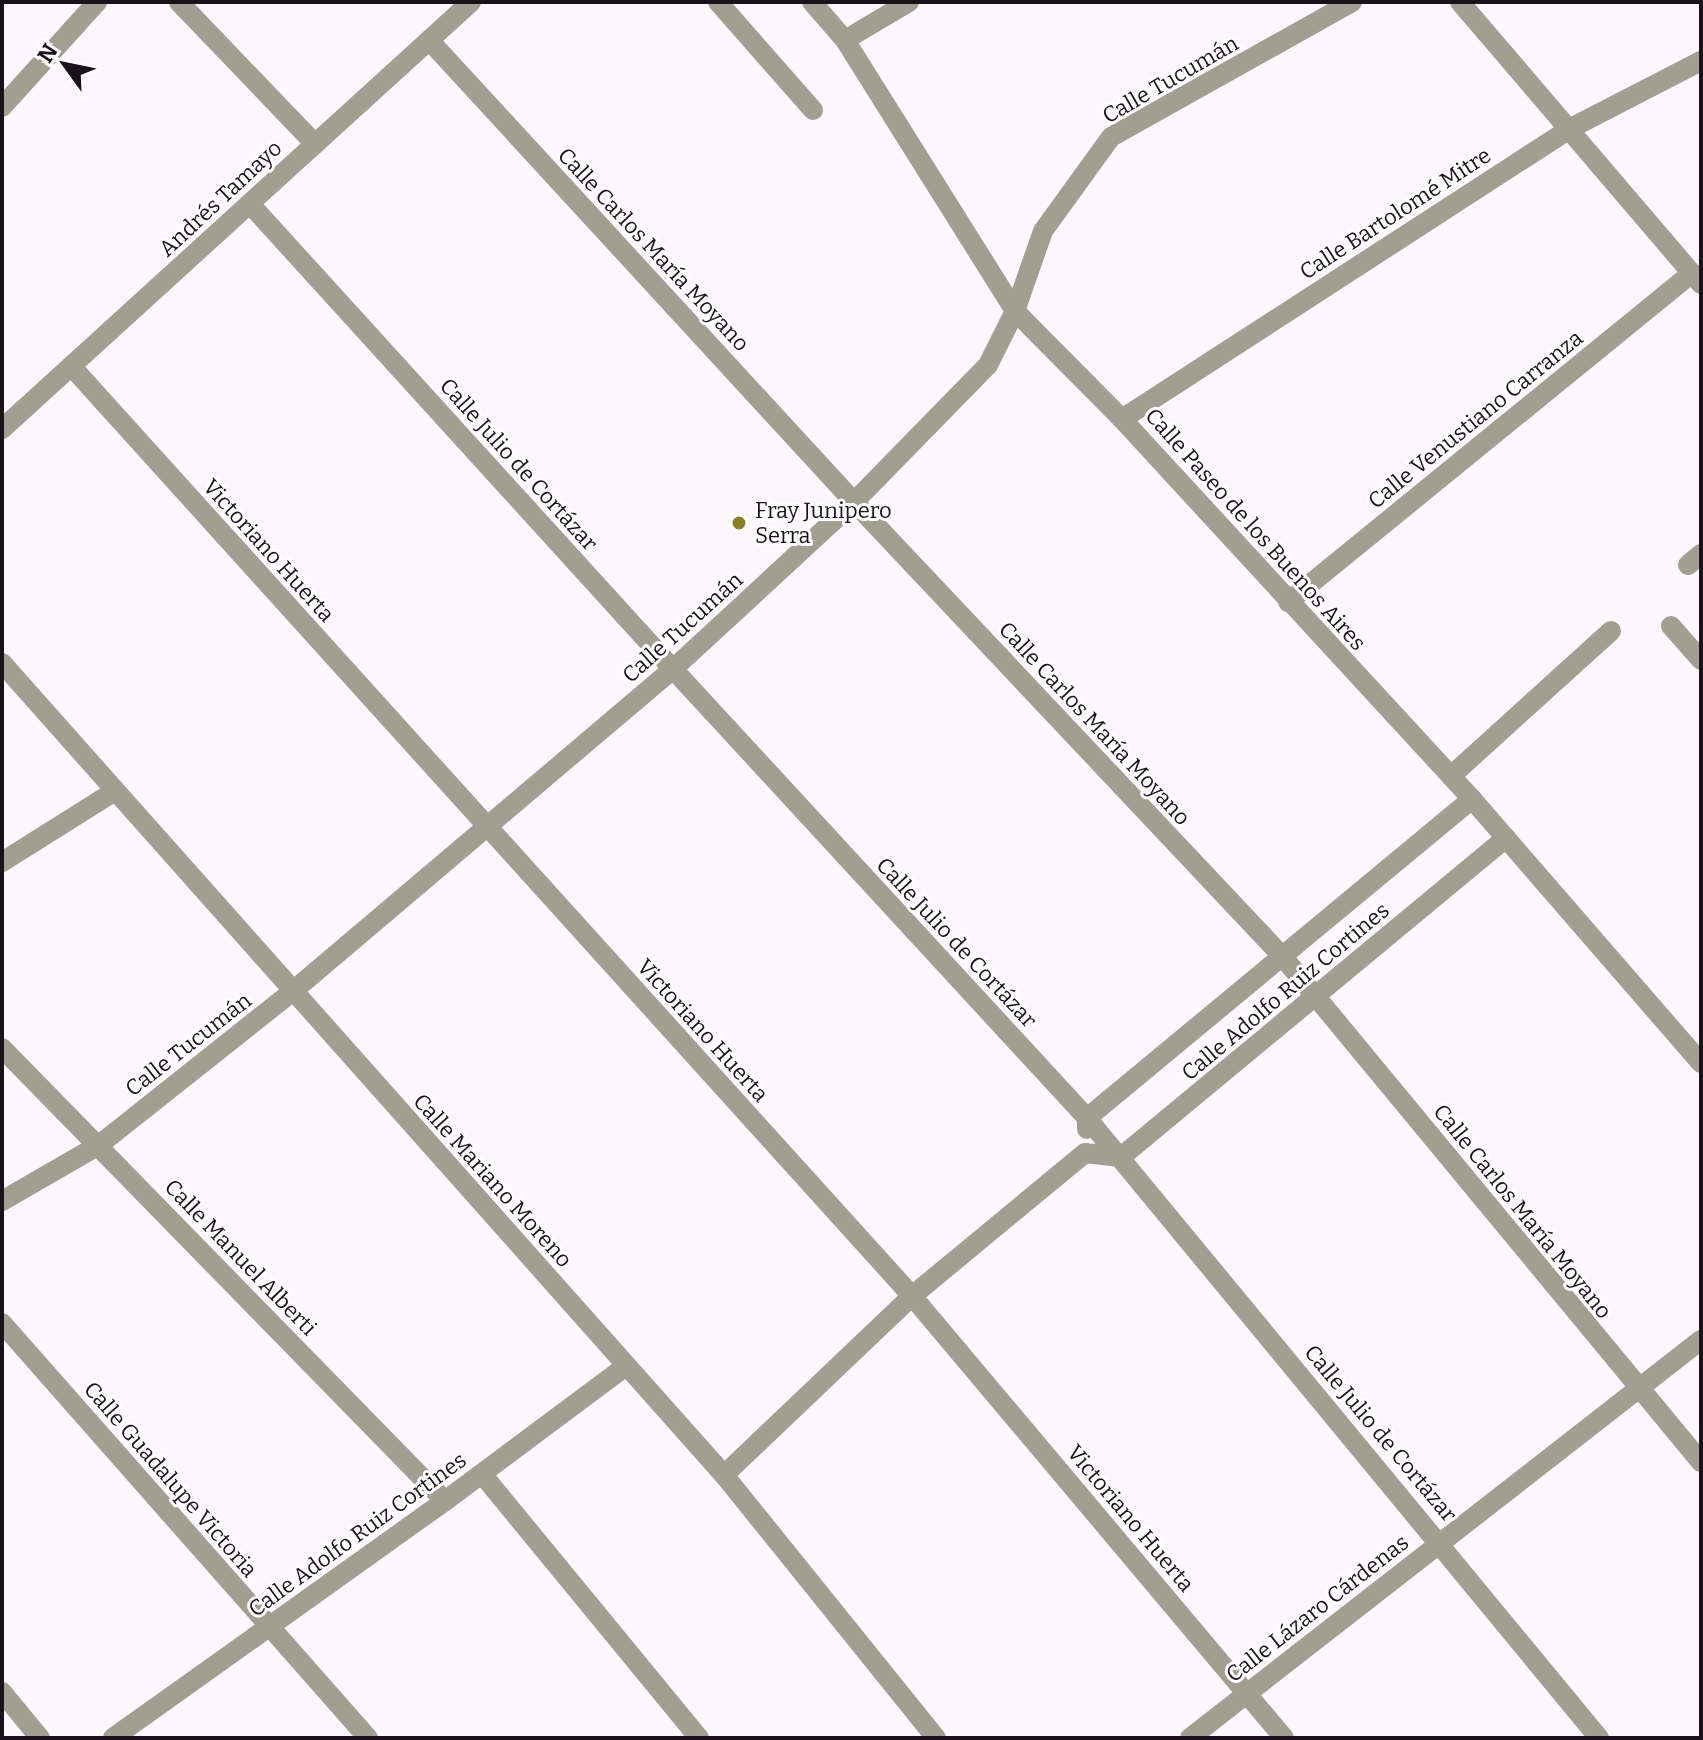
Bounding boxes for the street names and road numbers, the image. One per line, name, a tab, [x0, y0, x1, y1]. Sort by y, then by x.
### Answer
street label: Calle Tucumán	[1097, 30, 1243, 129]
street label: Andrés Tamayo	[153, 135, 287, 262]
street label: Calle Carlos María Moyano	[552, 142, 755, 357]
street label: Calle Bartolomé Mitre	[1295, 142, 1496, 285]
street label: Calle Venustiano Carranza	[1362, 324, 1588, 514]
street label: Calle Julio de Cortázar	[434, 372, 603, 556]
street label: Calle Paseo de los Buenos Aires	[1140, 403, 1372, 656]
street label: Victoriano Huerta	[197, 473, 340, 628]
street label: Calle Tucumán	[617, 566, 748, 688]
street label: Calle Carlos María Moyano	[993, 616, 1196, 831]
street label: Calle Julio de Cortázar	[871, 852, 1043, 1033]
street label: Calle Adolfo Ruiz Cortines	[1176, 897, 1395, 1086]
street label: Victoriano Huerta	[631, 953, 774, 1108]
street label: Calle Tucumán	[120, 987, 257, 1102]
street label: Calle Mariano Moreno	[407, 1088, 578, 1273]
street label: Calle Carlos María Moyano	[1428, 1098, 1618, 1324]
street label: Calle Manuel Alberti	[159, 1173, 323, 1342]
street label: Calle Julio de Cortázar	[1299, 1339, 1463, 1528]
street label: Calle Guadalupe Victoria	[78, 1376, 263, 1583]
street label: Victoriano Huerta	[1061, 1439, 1200, 1597]
street label: Calle Adolfo Ruiz Cortines	[243, 1446, 472, 1623]
street label: Calle Lázaro Cárdenas	[1221, 1529, 1414, 1688]

